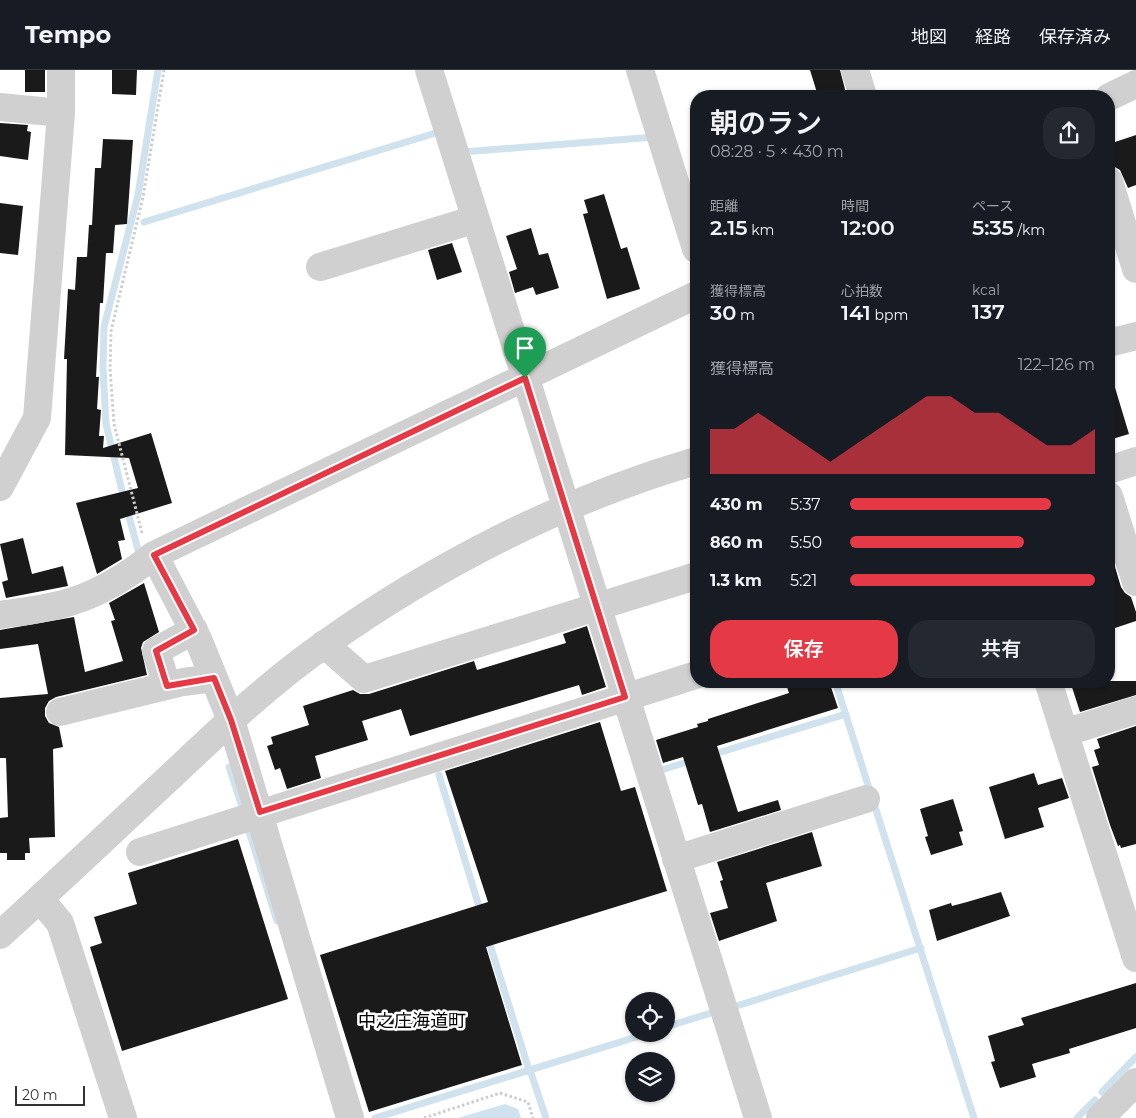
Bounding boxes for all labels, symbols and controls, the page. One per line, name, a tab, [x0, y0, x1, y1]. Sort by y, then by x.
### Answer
text: Tempo	[25, 20, 111, 49]
text: 地図	[911, 26, 947, 48]
text: 経路	[975, 26, 1011, 48]
text: 保存済み	[1039, 26, 1111, 48]
text: 朝のラン	[710, 106, 822, 140]
button: share	[1043, 107, 1095, 159]
text: 08:28 · 5 × 430 m	[710, 142, 844, 161]
text: 距離	[710, 197, 738, 215]
text: 時間	[841, 197, 869, 215]
text: ペース	[972, 197, 1013, 215]
text: 2.15	[710, 215, 748, 240]
text: 12:00	[841, 215, 895, 240]
text: 5:35	[972, 215, 1014, 240]
text: km	[748, 221, 774, 239]
text: /km	[1014, 221, 1045, 239]
text: kcal	[972, 281, 1000, 299]
text: 獲得標高	[710, 282, 766, 300]
text: 心拍数	[841, 282, 883, 300]
text: 137	[972, 299, 1005, 324]
text: 30	[710, 300, 736, 325]
text: 141	[841, 300, 871, 325]
text: m	[736, 306, 755, 324]
text: bpm	[871, 306, 908, 324]
pin	[504, 327, 546, 378]
icon: arrive	[511, 334, 539, 362]
text: 122–126 m	[1018, 355, 1095, 374]
text: 獲得標高	[710, 359, 774, 378]
text: 430 m	[710, 495, 763, 514]
text: 5:37	[790, 495, 821, 514]
text: 860 m	[710, 533, 763, 552]
text: 5:50	[790, 533, 822, 552]
text: 1.3 km	[710, 571, 762, 590]
text: 5:21	[790, 571, 817, 590]
button: 保存	[710, 620, 898, 678]
button: 共有	[908, 620, 1095, 678]
map controls	[625, 992, 675, 1102]
button: locate	[625, 992, 675, 1042]
district label: 中之庄海道町	[358, 1010, 466, 1032]
button: layers	[625, 1052, 675, 1102]
scale bar	[15, 1083, 85, 1106]
text: 20 m	[22, 1086, 58, 1104]

